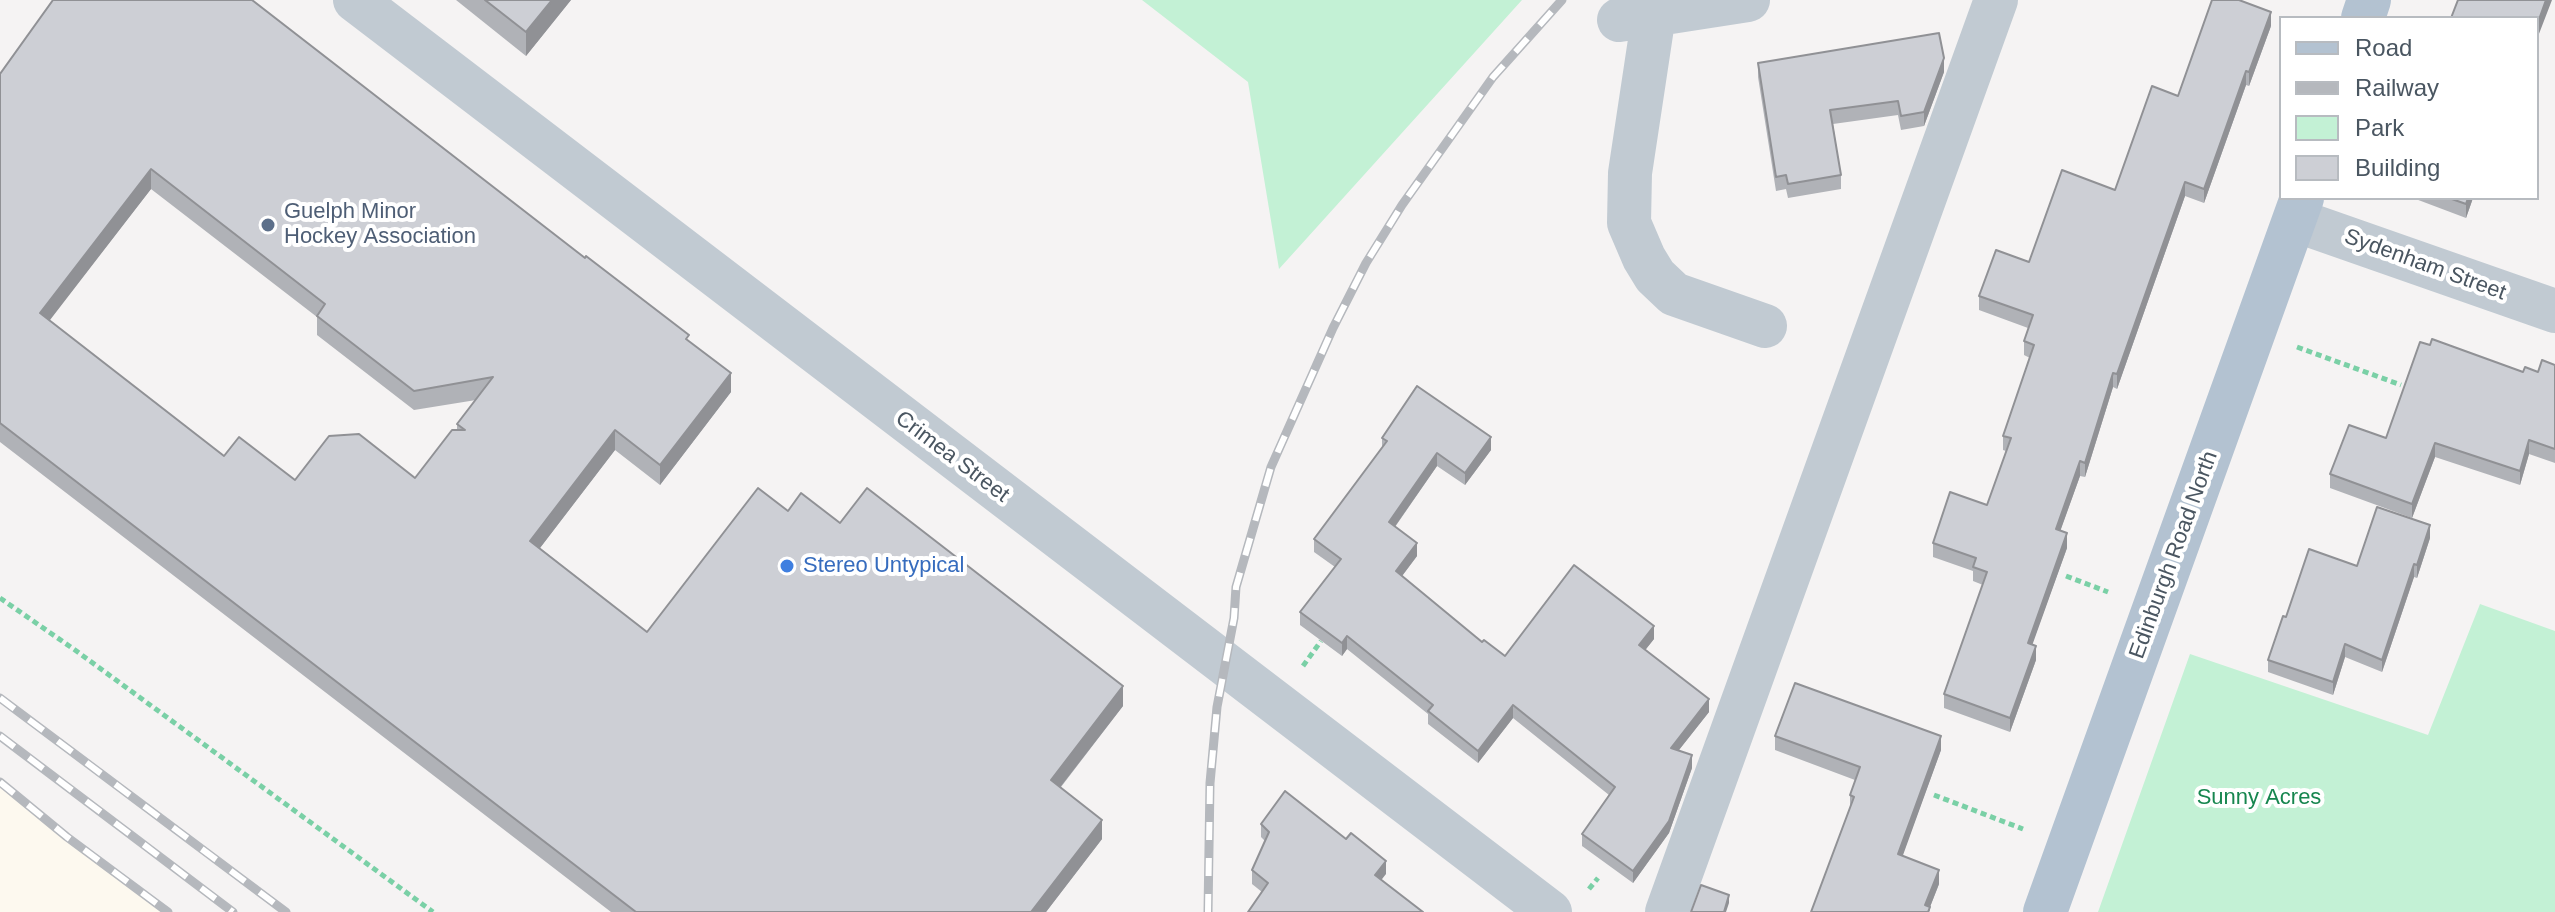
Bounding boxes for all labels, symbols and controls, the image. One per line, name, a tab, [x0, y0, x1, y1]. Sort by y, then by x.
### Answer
legend	[2279, 16, 2539, 200]
text: Road	[2355, 34, 2412, 61]
text: Railway	[2355, 74, 2439, 101]
text: Park	[2355, 114, 2404, 141]
text: Building	[2355, 154, 2440, 181]
place label: Guelph Minor Hockey Association	[284, 199, 476, 250]
marker: Guelph Minor Hockey Association	[259, 216, 277, 234]
street label: Sydenham Street	[2341, 224, 2509, 306]
street label: Crimea Street	[890, 406, 1014, 508]
street label: Edinburgh Road North	[2124, 448, 2224, 662]
place label: Stereo Untypical	[803, 553, 964, 579]
marker: Stereo Untypical	[778, 557, 796, 575]
park label: Sunny Acres	[2197, 785, 2321, 811]

